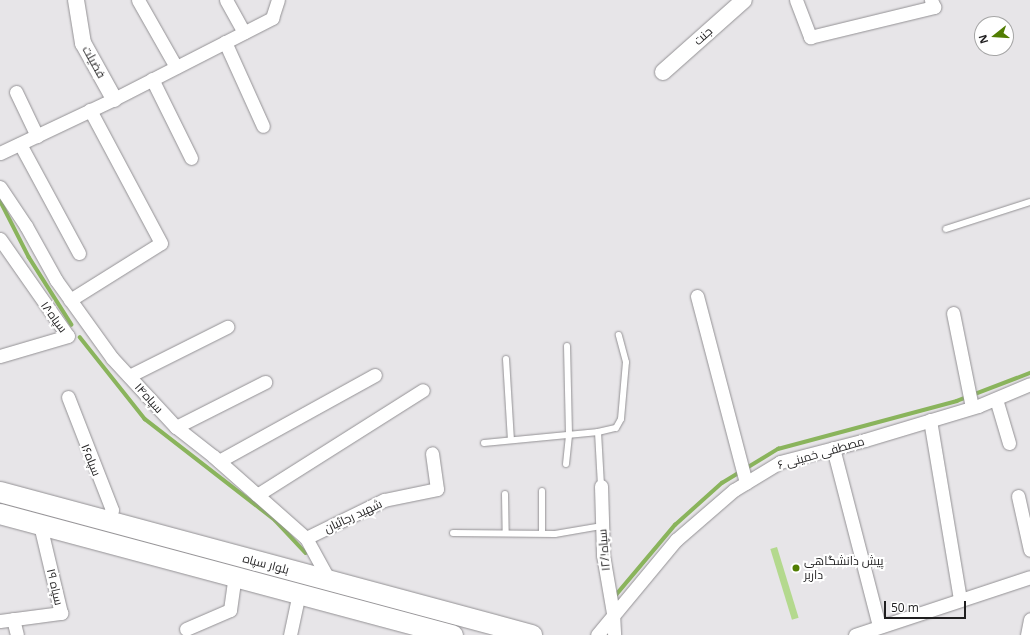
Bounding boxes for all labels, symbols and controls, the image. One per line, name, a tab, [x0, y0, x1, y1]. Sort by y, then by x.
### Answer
north arrow	[974, 16, 1014, 56]
street label: جنت	[691, 24, 715, 48]
text: N	[975, 33, 991, 46]
street label: فضیلت	[79, 43, 109, 81]
street label: سپاه۱۸	[38, 299, 70, 335]
street label: سپاه۱۴	[132, 380, 166, 416]
street label: مصطفی خمینی ۶	[776, 434, 866, 472]
street label: سپاه۱۶	[78, 442, 104, 478]
street label: شهید رجائیان	[322, 496, 384, 536]
street label: سپاه۱۲/۱	[595, 528, 613, 572]
street label: بلوار سپاه	[241, 551, 291, 577]
place label: پیش دانشگاهی داربر	[804, 554, 884, 582]
marker: پیش دانشگاهی داربر	[791, 563, 801, 573]
street label: سپاه ۱۹	[44, 567, 66, 607]
scale bar	[886, 593, 968, 619]
text: 50 m	[891, 599, 919, 616]

